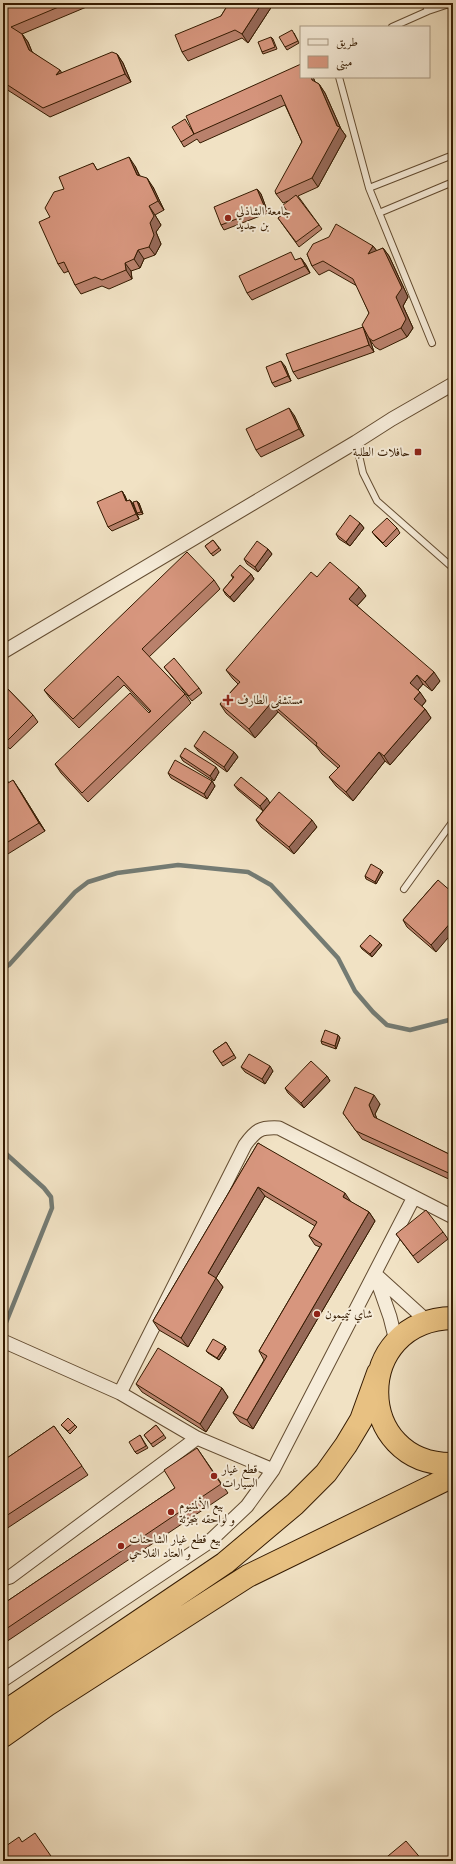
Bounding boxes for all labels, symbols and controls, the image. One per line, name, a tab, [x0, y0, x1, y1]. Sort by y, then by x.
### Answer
legend	[300, 26, 430, 78]
text: طريق	[336, 34, 358, 50]
text: مبنى	[336, 54, 352, 71]
place label: جامعة الشاذلي بن جديد	[236, 203, 291, 233]
marker: جامعة الشاذلي بن جديد	[223, 213, 233, 223]
place label: حافلات الطلبة	[353, 444, 410, 460]
marker: حافلات الطلبة	[413, 447, 423, 457]
place label: مستشفى الطارف	[237, 692, 303, 709]
marker: مستشفى الطارف	[222, 694, 234, 706]
place label: شاي تيميمون	[325, 1306, 373, 1324]
marker: شاي تيميمون	[312, 1309, 322, 1319]
place label: قطع غيار السيارات	[221, 1461, 258, 1491]
marker: قطع غيار السيارات	[209, 1471, 219, 1481]
place label: بيع الألمنيوم و لواحقه بتجزئة	[179, 1496, 235, 1527]
marker: بيع الألمنيوم و لواحقه بتجزئة	[166, 1507, 176, 1517]
place label: بيع قطع غيار الشاحنات و العتاد الفلاحي	[129, 1531, 221, 1563]
marker: بيع قطع غيار الشاحنات و العتاد الفلاحي	[116, 1541, 126, 1551]

